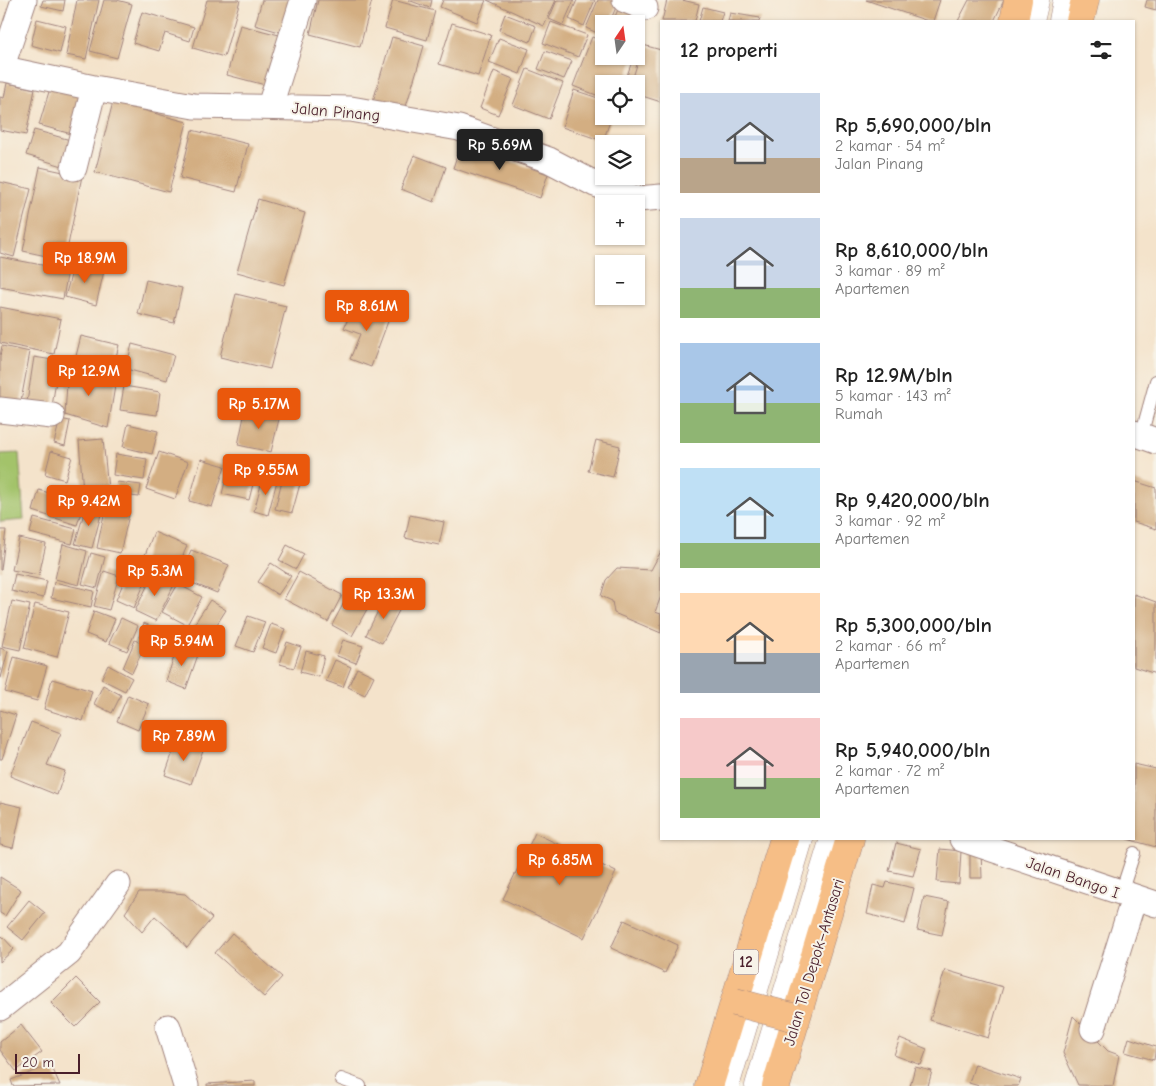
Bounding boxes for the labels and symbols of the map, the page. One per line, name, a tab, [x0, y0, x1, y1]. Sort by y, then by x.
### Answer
north arrow	[595, 15, 645, 65]
street label: Jalan Pinang	[291, 99, 381, 125]
pin: Rp 5.69M	[448, 128, 552, 171]
pin: Rp 18.9M	[33, 242, 137, 284]
pin: Rp 8.61M	[315, 290, 419, 332]
pin: Rp 12.9M	[37, 354, 141, 397]
pin: Rp 5.17M	[207, 388, 311, 430]
pin: Rp 9.55M	[214, 454, 318, 496]
pin: Rp 9.42M	[37, 484, 141, 527]
pin: Rp 5.3M	[109, 554, 201, 597]
pin: Rp 13.3M	[332, 578, 436, 620]
pin: Rp 5.94M	[130, 624, 234, 667]
pin: Rp 7.89M	[132, 720, 236, 762]
pin: Rp 6.85M	[508, 844, 612, 886]
street label: Jalan Bango I	[1024, 854, 1122, 902]
street label: Jalan Tol Depok–Antasari	[780, 877, 848, 1048]
road number: 12	[734, 950, 758, 974]
scale bar	[15, 1051, 80, 1074]

